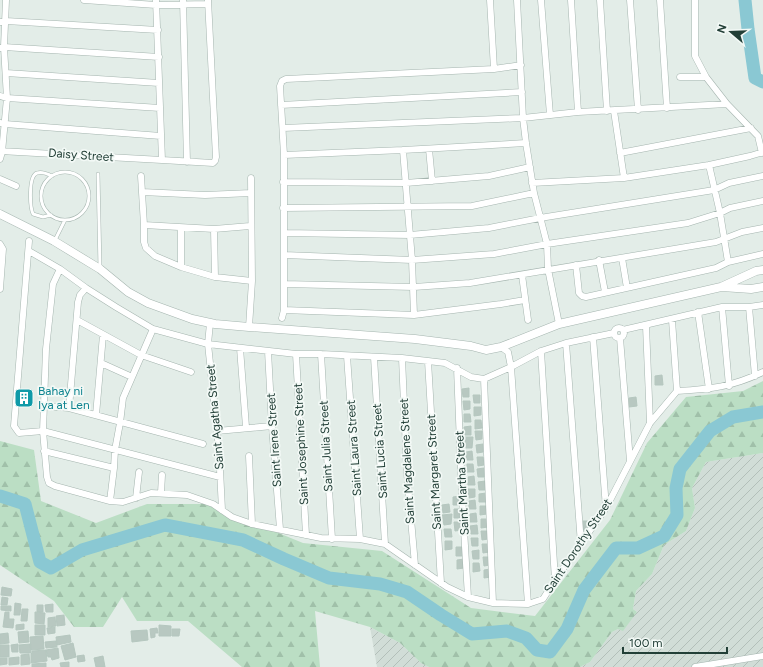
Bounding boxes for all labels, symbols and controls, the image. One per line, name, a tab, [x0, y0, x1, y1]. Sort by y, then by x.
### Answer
north arrow	[711, 12, 751, 52]
text: N	[714, 23, 730, 35]
street label: Daisy Street	[48, 146, 115, 164]
street label: Saint Agatha Street	[203, 363, 227, 470]
street label: Saint Josephine Street	[291, 382, 311, 505]
place label: Bahay ni Iya at Len	[38, 384, 90, 412]
building icon: Bahay ni Iya at Len	[13, 387, 35, 409]
street label: Saint Irene Street	[264, 392, 284, 487]
street label: Saint Magdalene Street	[397, 397, 417, 524]
street label: Saint Laura Street	[344, 399, 364, 497]
street label: Saint Julia Street	[317, 400, 335, 492]
street label: Saint Lucia Street	[370, 402, 390, 499]
street label: Saint Margaret Street	[424, 413, 444, 530]
street label: Saint Martha Street	[452, 430, 472, 536]
street label: Saint Dorothy Street	[541, 496, 615, 596]
scale bar	[623, 629, 727, 655]
text: 100 m	[629, 636, 663, 650]

